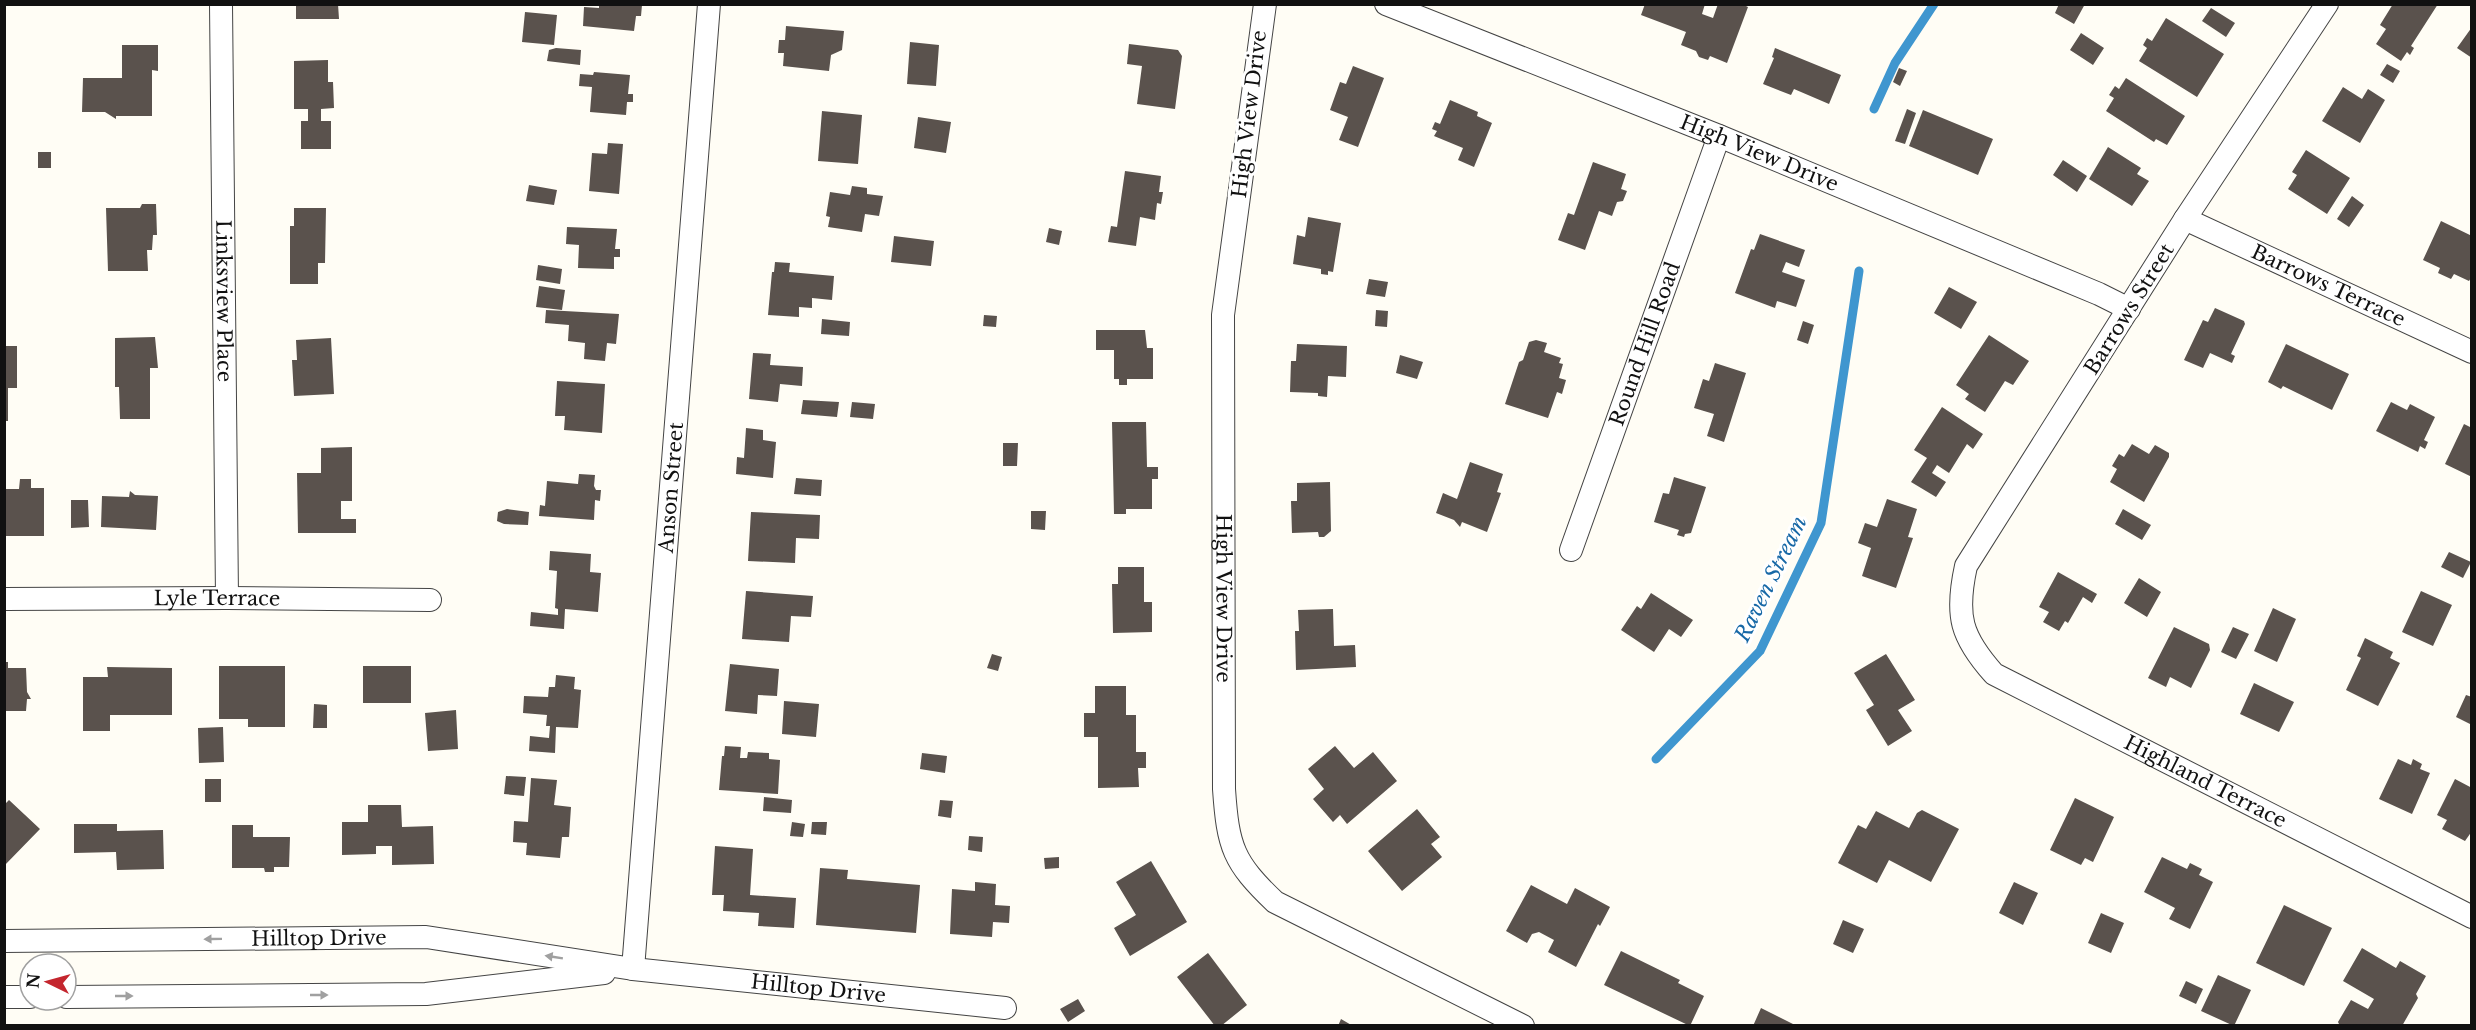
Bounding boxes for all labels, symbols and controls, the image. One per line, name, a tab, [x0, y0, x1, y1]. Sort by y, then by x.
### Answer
street label: High View Drive	[1227, 29, 1271, 199]
street label: High View Drive	[1677, 110, 1842, 196]
street label: Linksview Place	[211, 220, 237, 382]
street label: Barrows Street	[2079, 239, 2179, 379]
street label: Barrows Terrace	[2248, 239, 2409, 331]
street label: Round Hill Road	[1604, 259, 1685, 429]
street label: Anson Street	[654, 421, 688, 555]
water label: Raven Stream	[1729, 512, 1813, 647]
street label: High View Drive	[1211, 514, 1236, 683]
street label: Lyle Terrace	[154, 586, 280, 611]
street label: Highland Terrace	[2120, 730, 2291, 833]
street label: Hilltop Drive	[251, 925, 387, 951]
one-way arrow	[204, 934, 223, 944]
north arrow	[18, 952, 78, 1012]
one-way arrow	[544, 952, 563, 961]
street label: Hilltop Drive	[750, 969, 887, 1007]
text: N	[22, 972, 44, 989]
one-way arrow	[310, 990, 329, 1000]
one-way arrow	[115, 991, 134, 1001]

